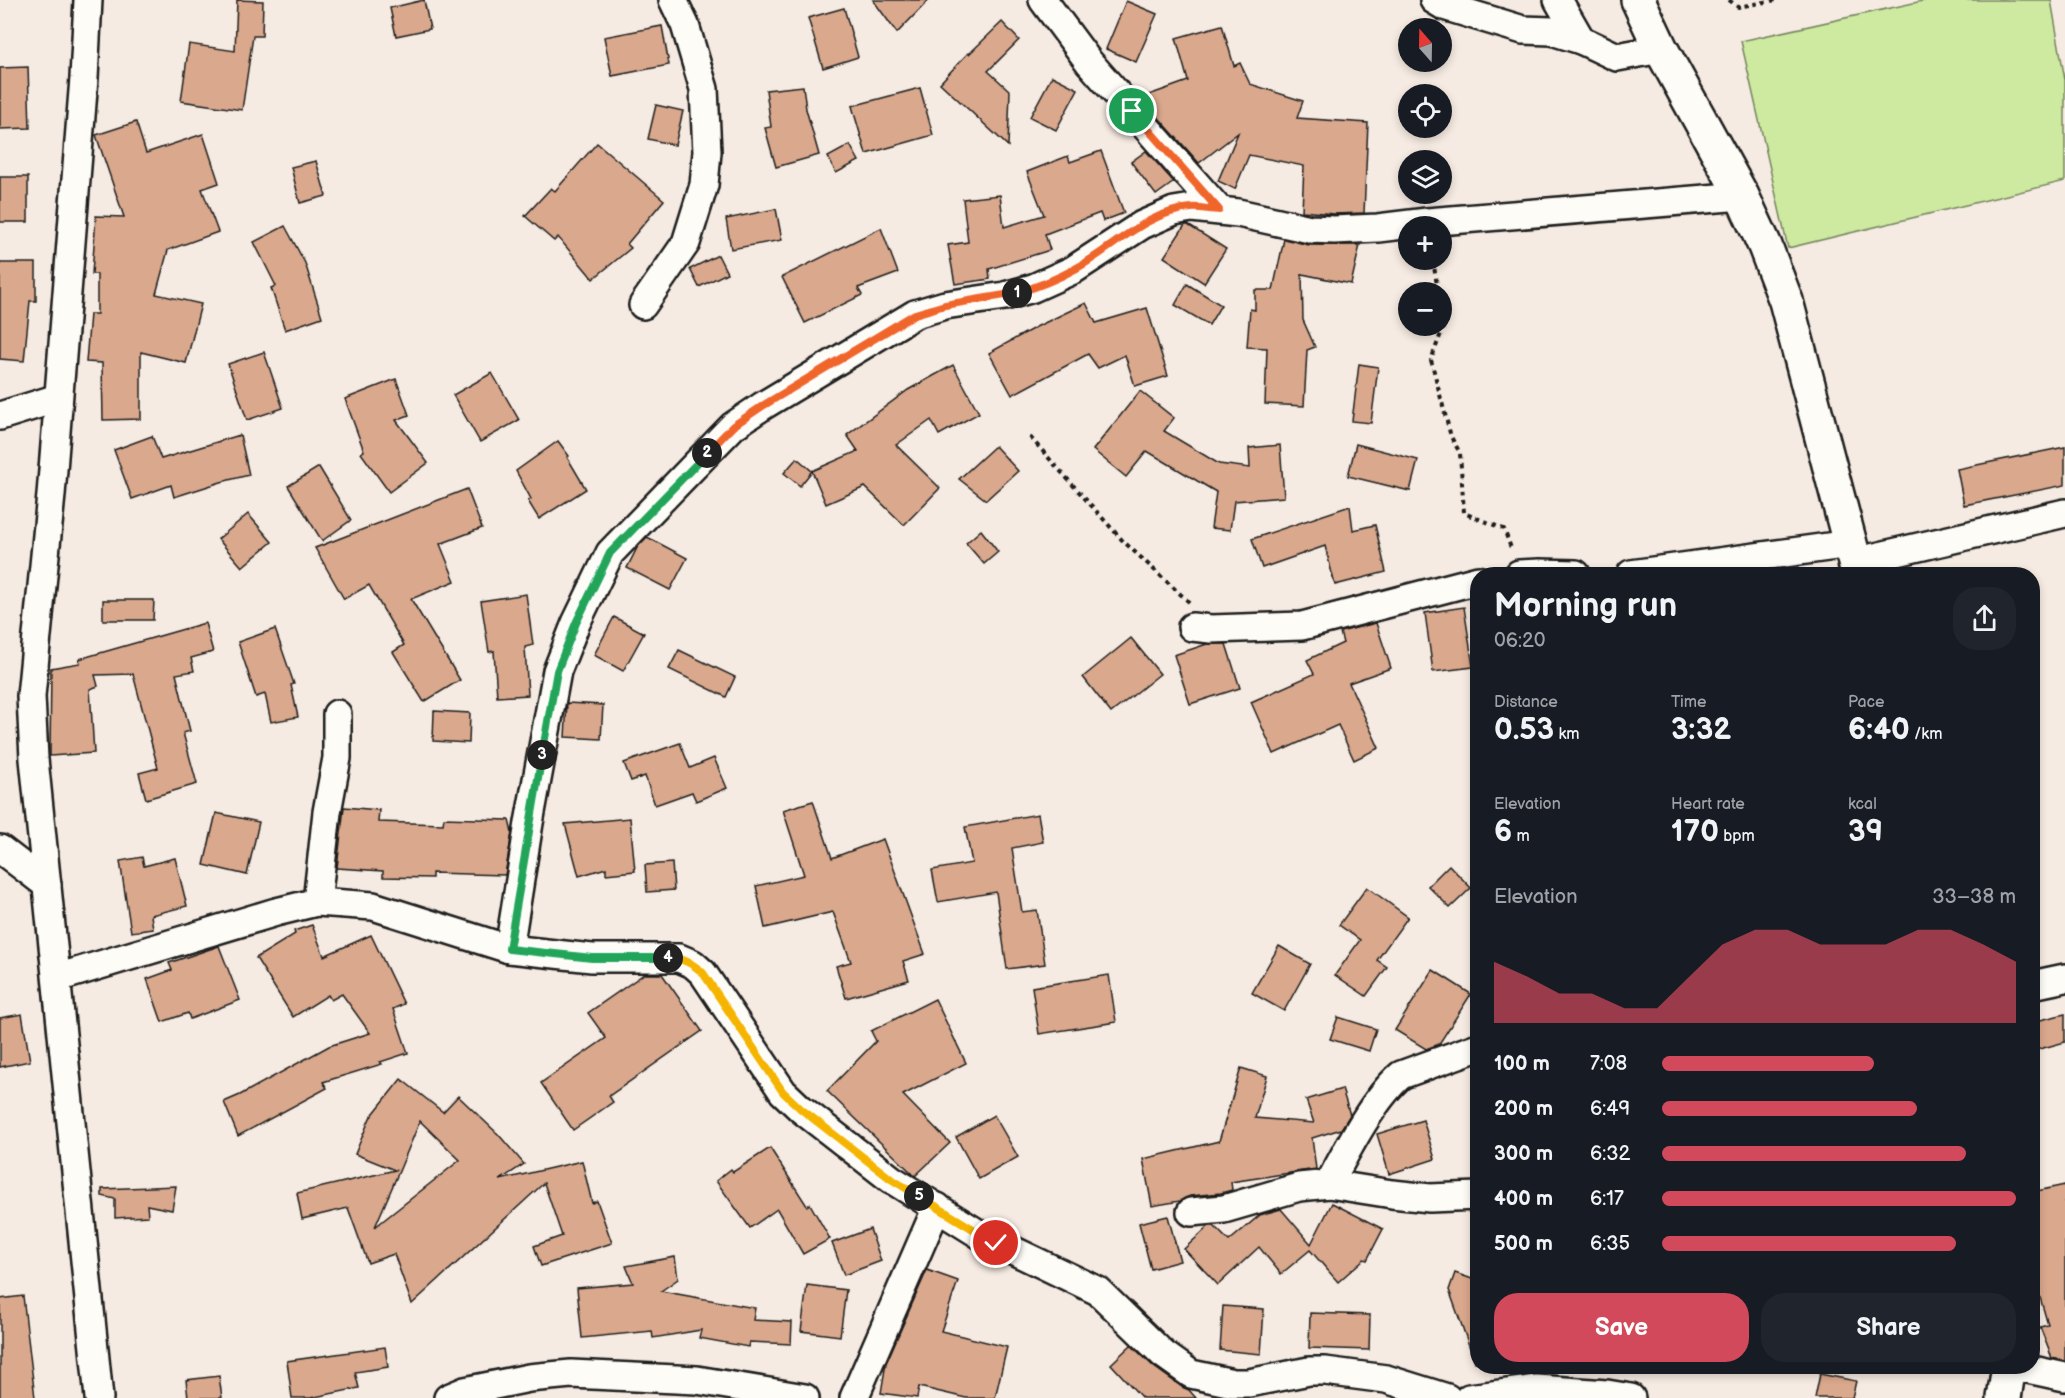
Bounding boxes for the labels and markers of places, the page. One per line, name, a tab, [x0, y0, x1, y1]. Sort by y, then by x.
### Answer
pin	[1106, 85, 1157, 136]
pin: 1	[1002, 278, 1032, 308]
pin: 2	[692, 438, 722, 468]
pin: 3	[527, 740, 557, 770]
pin: 4	[653, 943, 683, 973]
pin: 5	[904, 1181, 934, 1211]
pin	[970, 1217, 1021, 1268]

